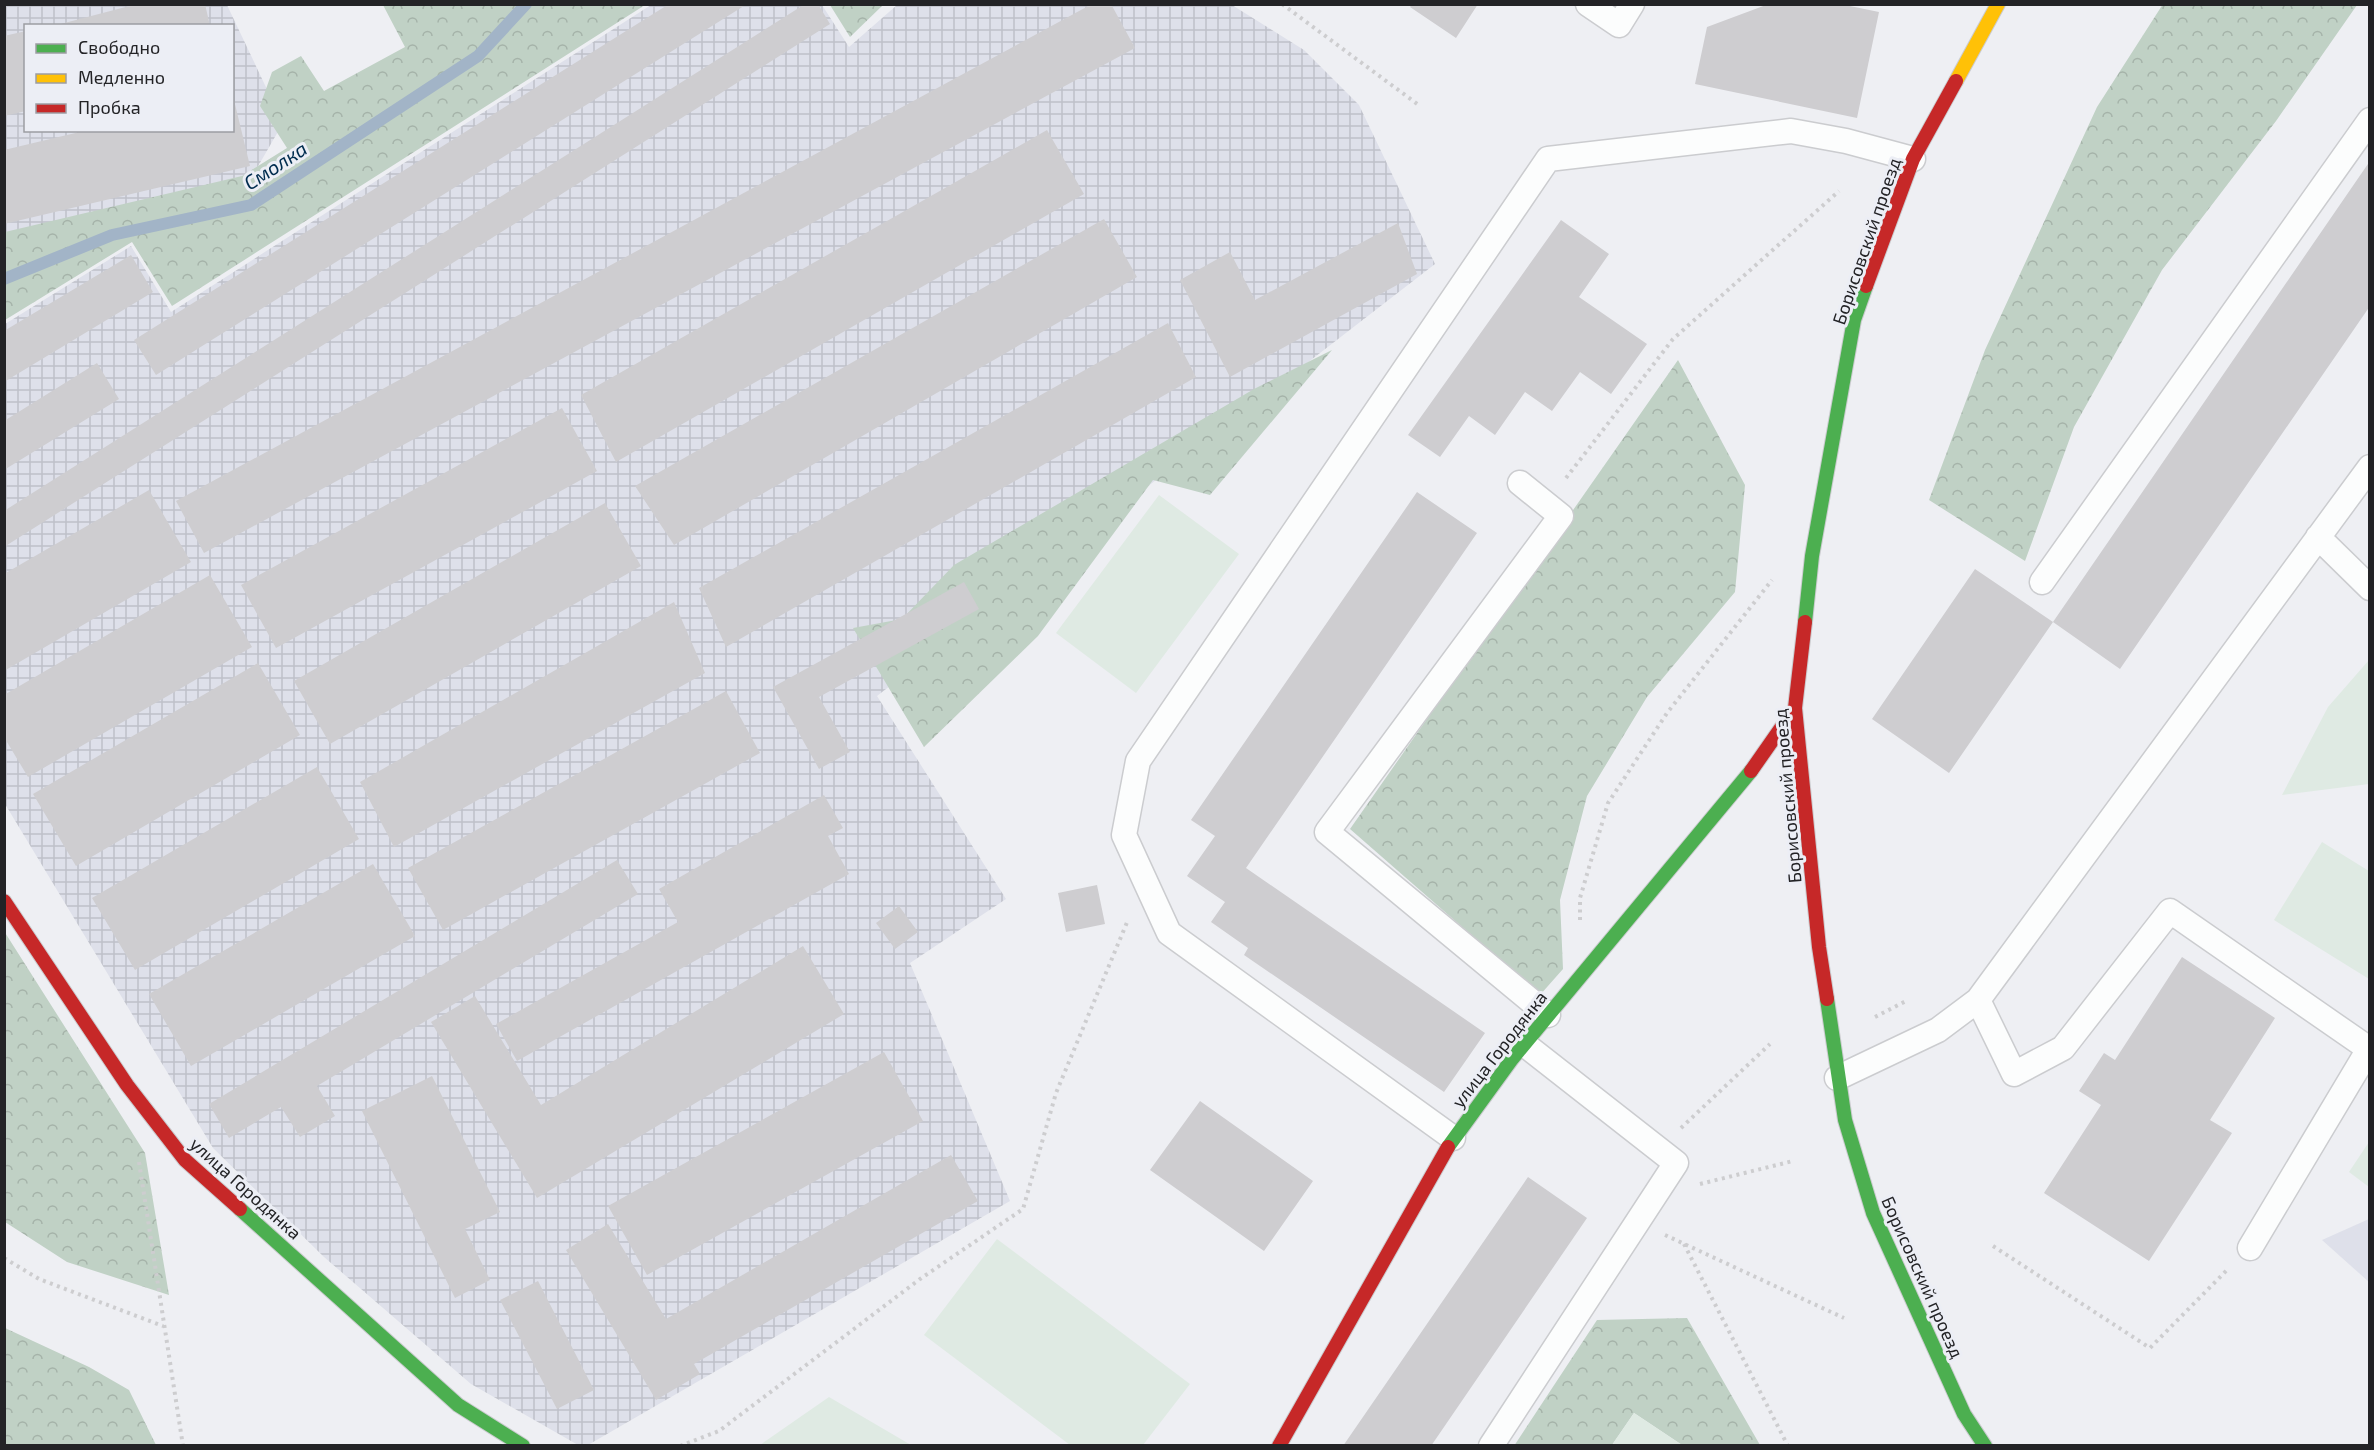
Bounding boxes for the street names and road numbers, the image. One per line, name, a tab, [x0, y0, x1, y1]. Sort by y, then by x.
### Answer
street label: Борисовский проезд	[1827, 155, 1905, 327]
street label: Борисовский проезд	[1768, 708, 1806, 884]
street label: улица Городянка	[1447, 986, 1551, 1112]
street label: улица Городянка	[186, 1132, 306, 1244]
street label: Борисовский проезд	[1877, 1193, 1969, 1361]

